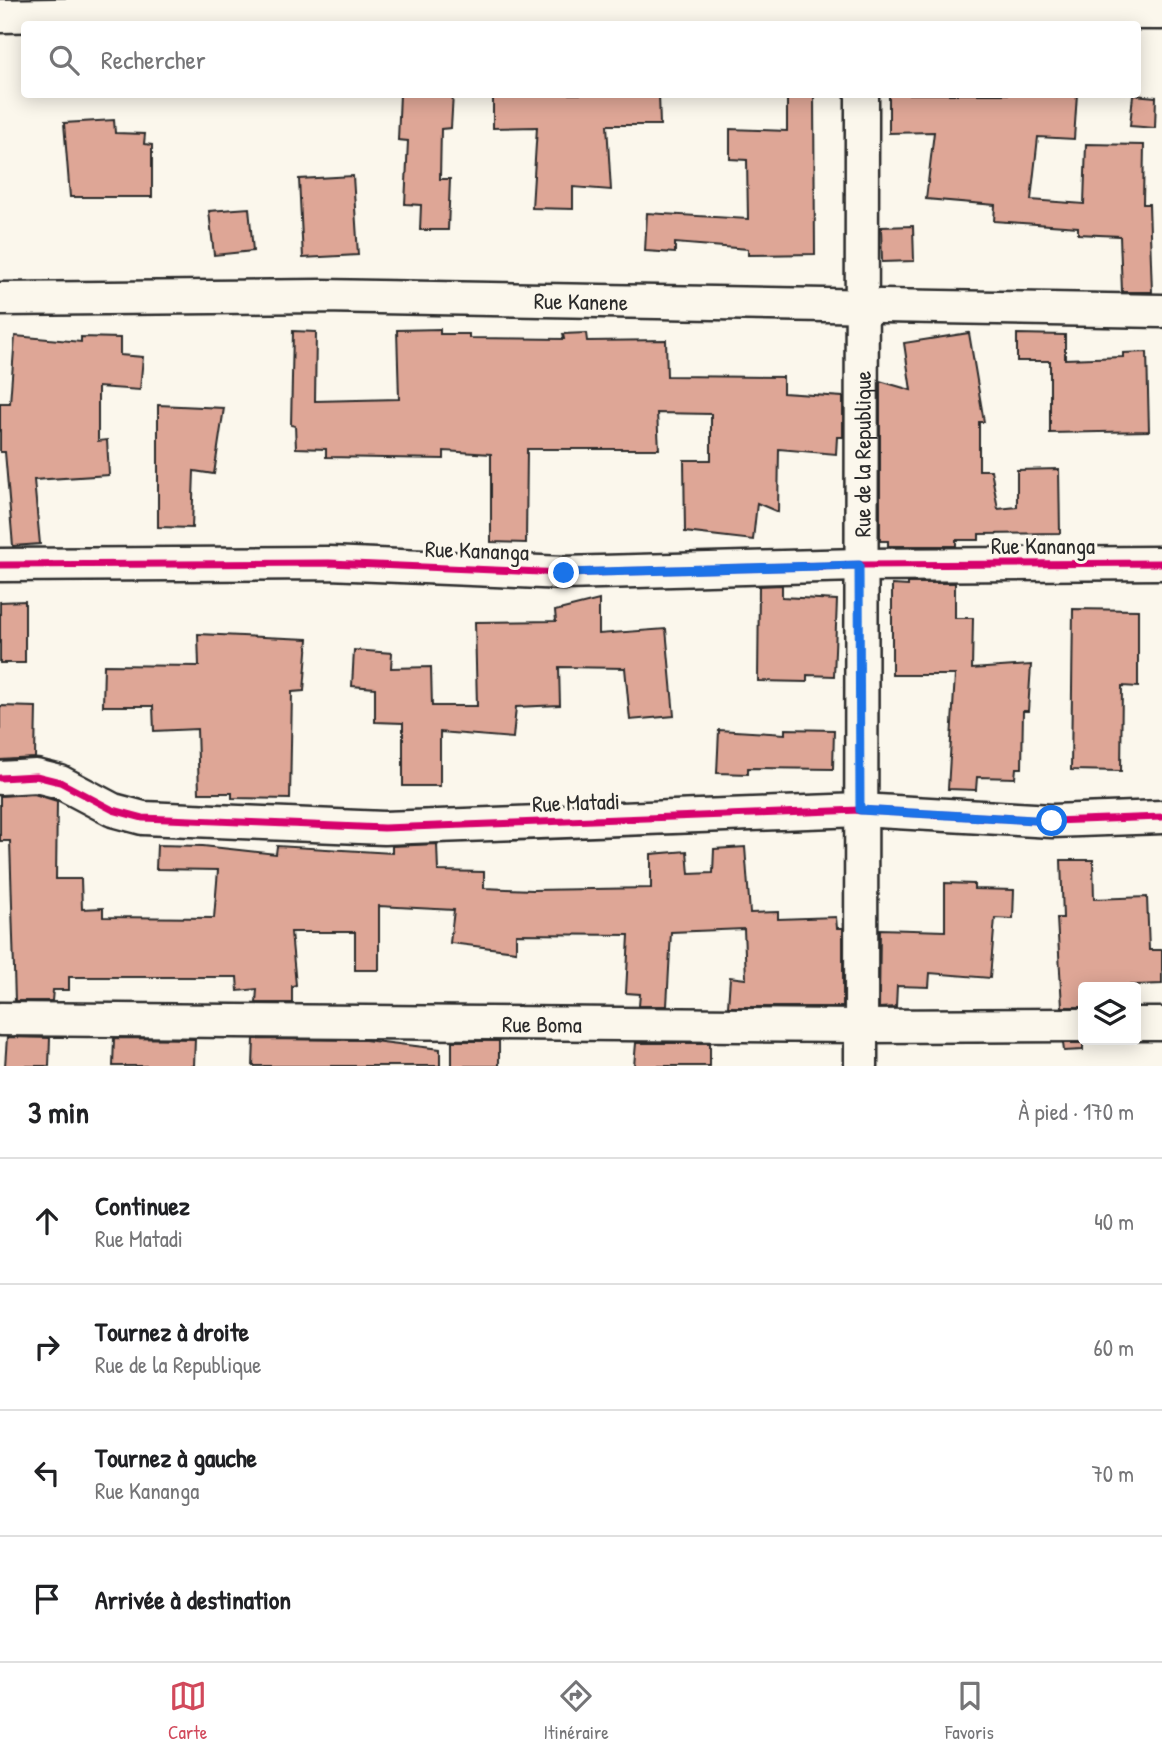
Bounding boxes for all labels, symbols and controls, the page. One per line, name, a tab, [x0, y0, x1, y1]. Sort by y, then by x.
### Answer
search box	[21, 21, 1141, 98]
icon: search	[45, 41, 83, 79]
text: Rechercher	[101, 42, 206, 77]
street label: Rue Kanene	[534, 284, 628, 317]
street label: Rue de la Republique	[846, 371, 877, 537]
street label: Rue Kananga	[991, 530, 1095, 561]
street label: Rue Kananga	[424, 533, 530, 567]
route end	[548, 557, 579, 588]
street label: Rue Matadi	[532, 785, 620, 819]
route start	[1036, 805, 1067, 836]
map controls	[1078, 982, 1141, 1045]
button: layers	[1078, 982, 1141, 1045]
street label: Rue Boma	[502, 1008, 582, 1039]
text: 3 min	[28, 1092, 89, 1132]
text: À pied · 170 m	[1018, 1096, 1134, 1127]
text: Continuez	[95, 1188, 190, 1223]
icon: ahead	[28, 1202, 66, 1240]
text: 40 m	[1094, 1206, 1134, 1237]
text: Rue Matadi	[95, 1223, 183, 1254]
text: Tournez à droite	[95, 1314, 249, 1349]
icon: right	[28, 1328, 66, 1366]
text: 60 m	[1094, 1332, 1134, 1363]
text: Rue de la Republique	[95, 1349, 261, 1380]
text: Tournez à gauche	[95, 1440, 257, 1475]
icon: left	[28, 1454, 66, 1492]
text: 70 m	[1091, 1458, 1134, 1489]
text: Rue Kananga	[95, 1475, 199, 1506]
icon: arrive	[28, 1580, 66, 1618]
text: Arrivée à destination	[95, 1582, 291, 1617]
tab: Carte	[168, 1677, 207, 1745]
tab: Itinéraire	[544, 1677, 609, 1745]
tab: Favoris	[945, 1677, 994, 1745]

